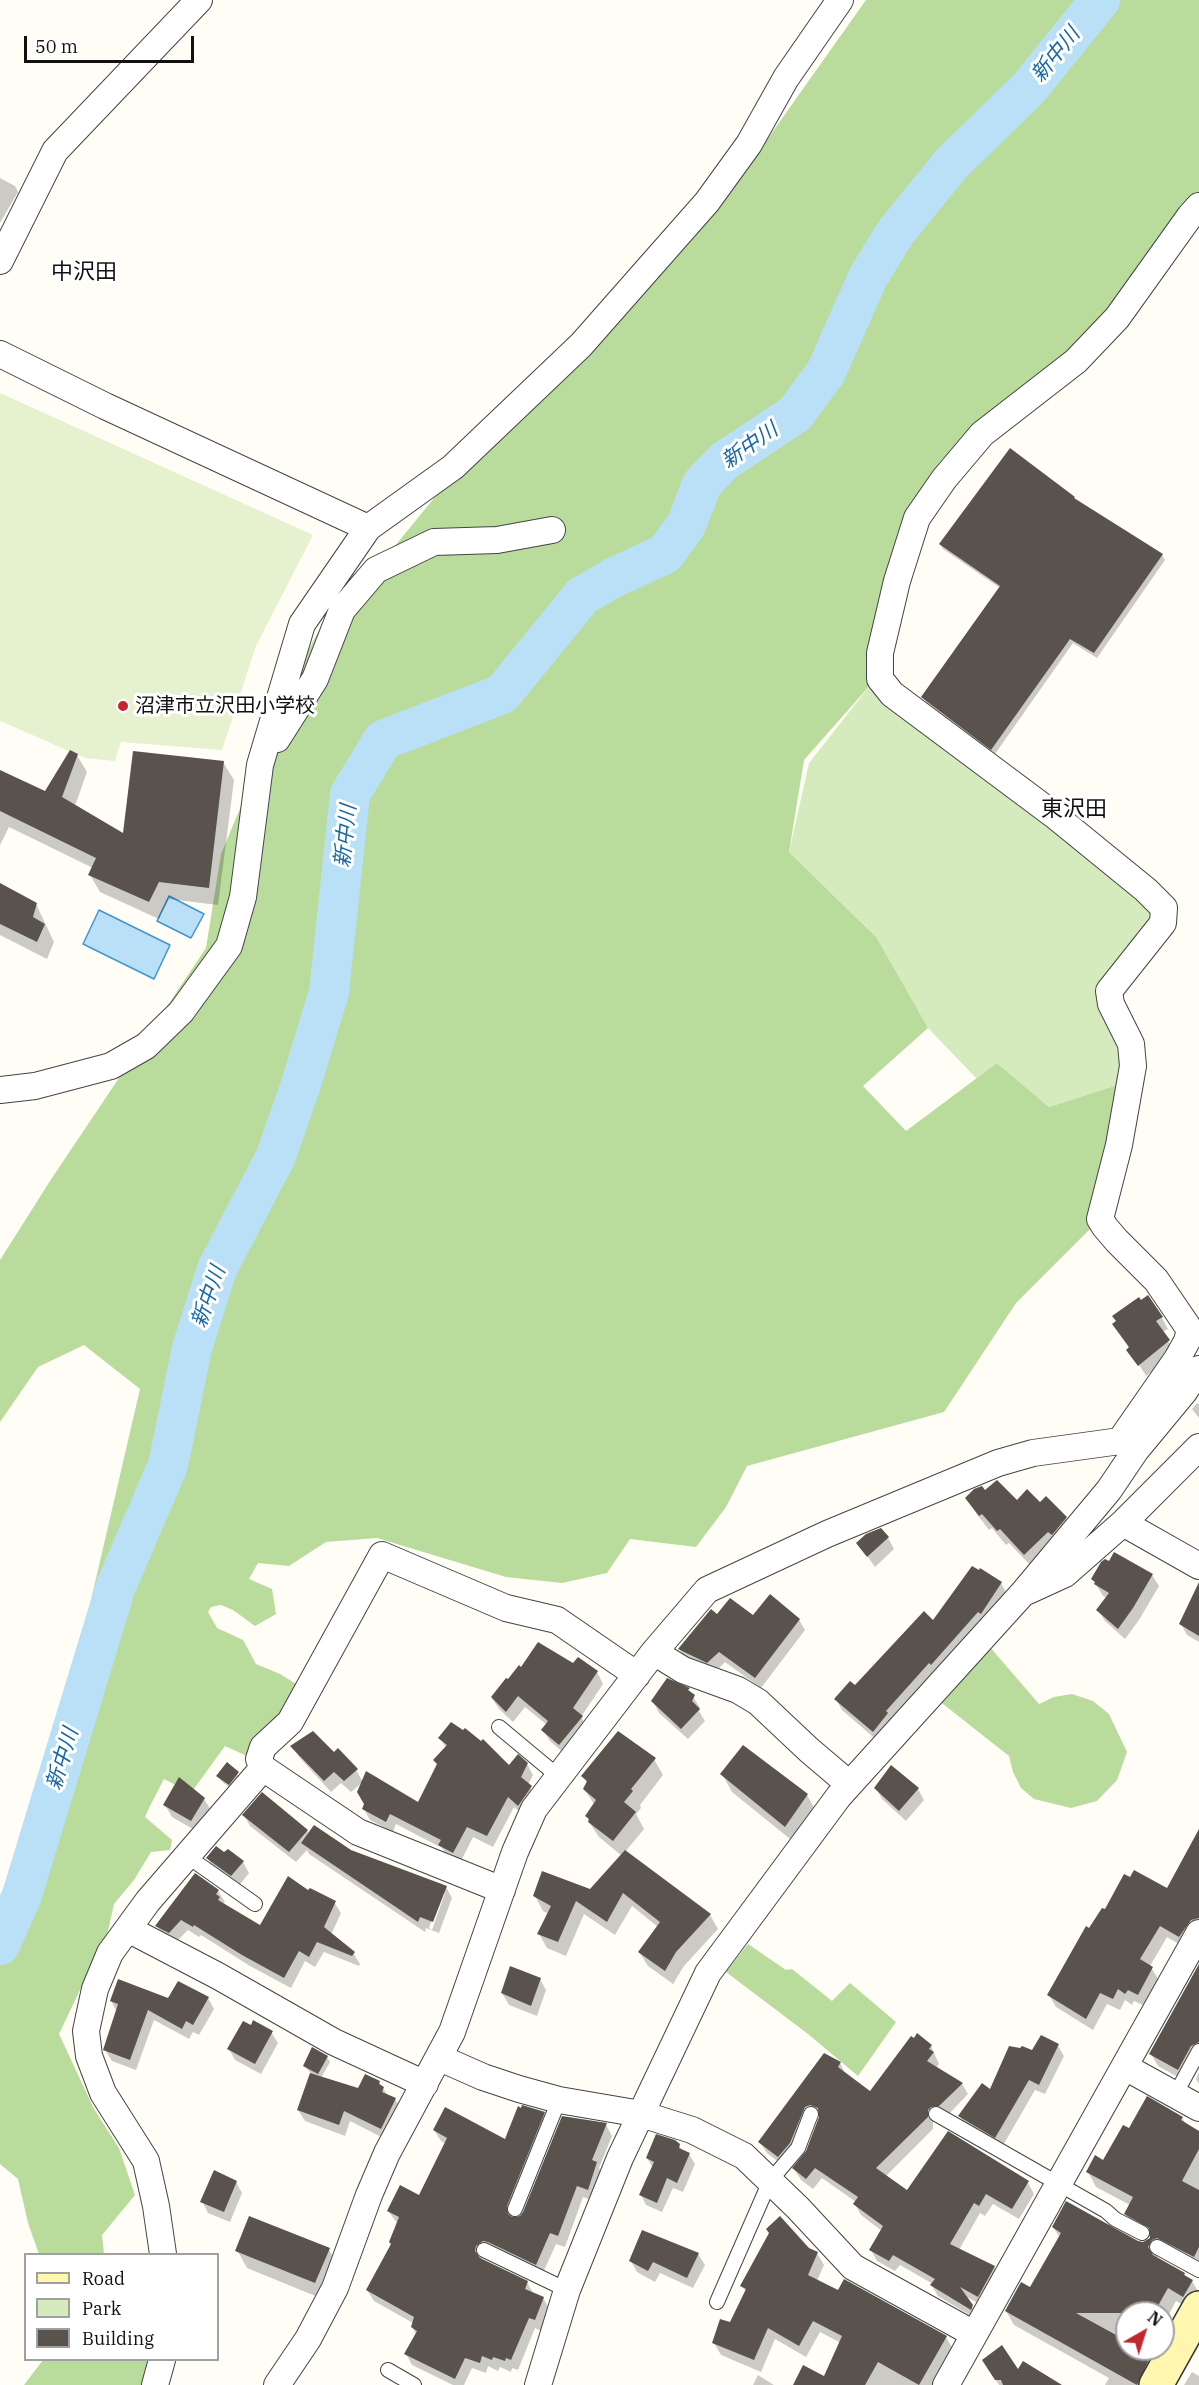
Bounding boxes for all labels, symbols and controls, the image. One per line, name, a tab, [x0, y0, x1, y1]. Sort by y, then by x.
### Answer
water label: 新中川	[1026, 23, 1086, 87]
scale bar	[27, 24, 196, 62]
text: 50 m	[35, 35, 78, 58]
district label: 中沢田	[51, 260, 117, 286]
water label: 新中川	[717, 418, 783, 474]
place label: 沼津市立沢田小学校	[135, 694, 315, 718]
marker: 沼津市立沢田小学校	[116, 699, 130, 713]
district label: 東沢田	[1041, 797, 1107, 823]
water label: 新中川	[330, 803, 362, 869]
water label: 新中川	[187, 1263, 231, 1331]
water label: 新中川	[42, 1725, 84, 1793]
legend	[24, 2253, 219, 2361]
text: Road	[82, 2267, 125, 2290]
text: Park	[82, 2297, 121, 2320]
north arrow	[1115, 2301, 1175, 2361]
text: N	[1144, 2307, 1166, 2330]
text: Building	[82, 2327, 154, 2350]

